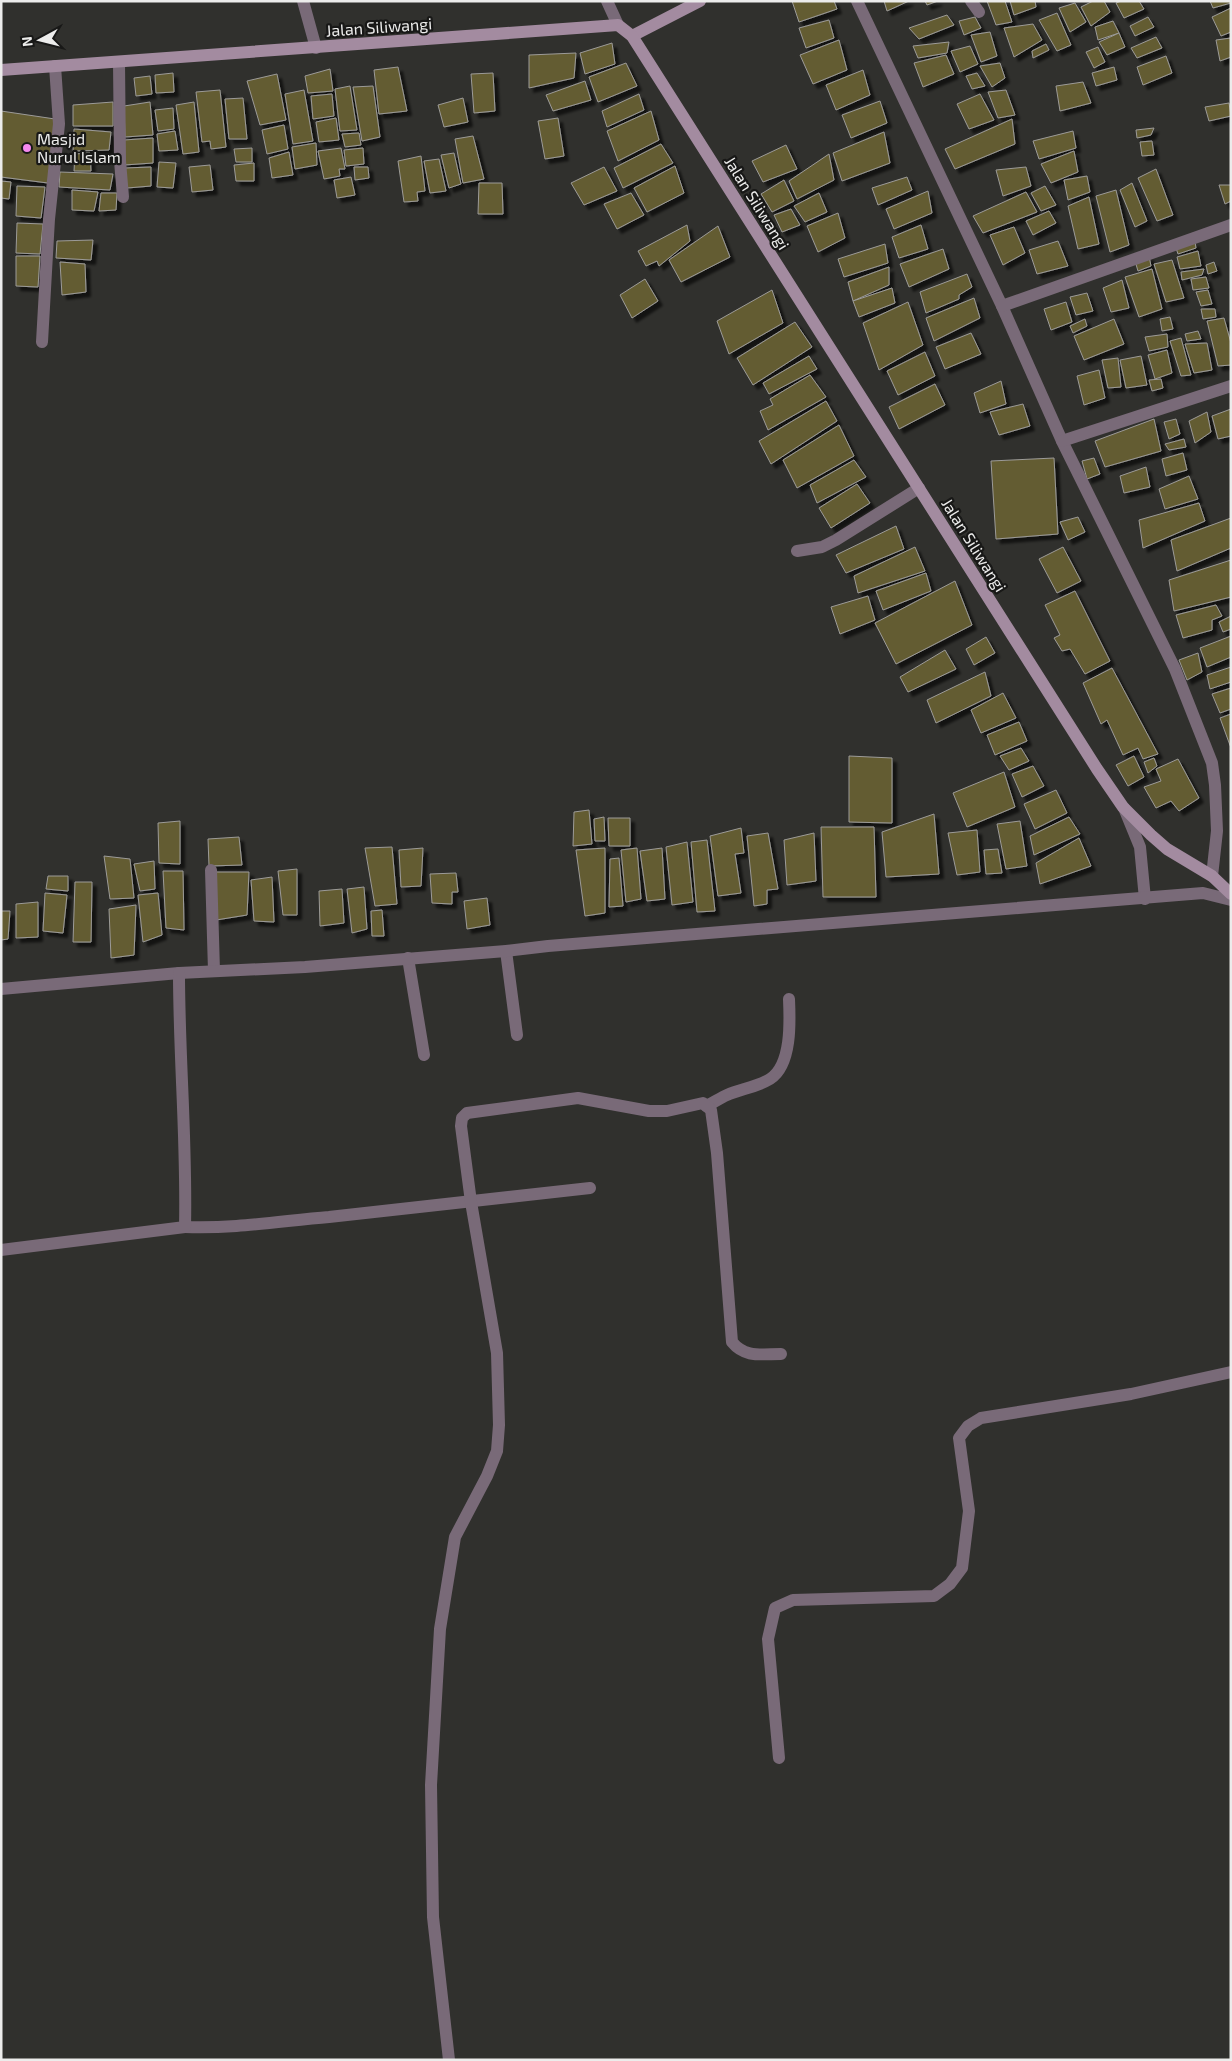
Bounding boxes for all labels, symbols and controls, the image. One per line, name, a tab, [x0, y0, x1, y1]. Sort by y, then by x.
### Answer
street label: Jalan Siliwangi	[325, 13, 433, 40]
north arrow	[15, 15, 65, 65]
text: N	[18, 36, 36, 48]
place label: Masjid Nurul Islam	[37, 129, 121, 166]
marker: Masjid Nurul Islam	[21, 142, 33, 154]
street label: Jalan Siliwangi	[721, 153, 794, 253]
street label: Jalan Siliwangi	[938, 495, 1011, 595]

